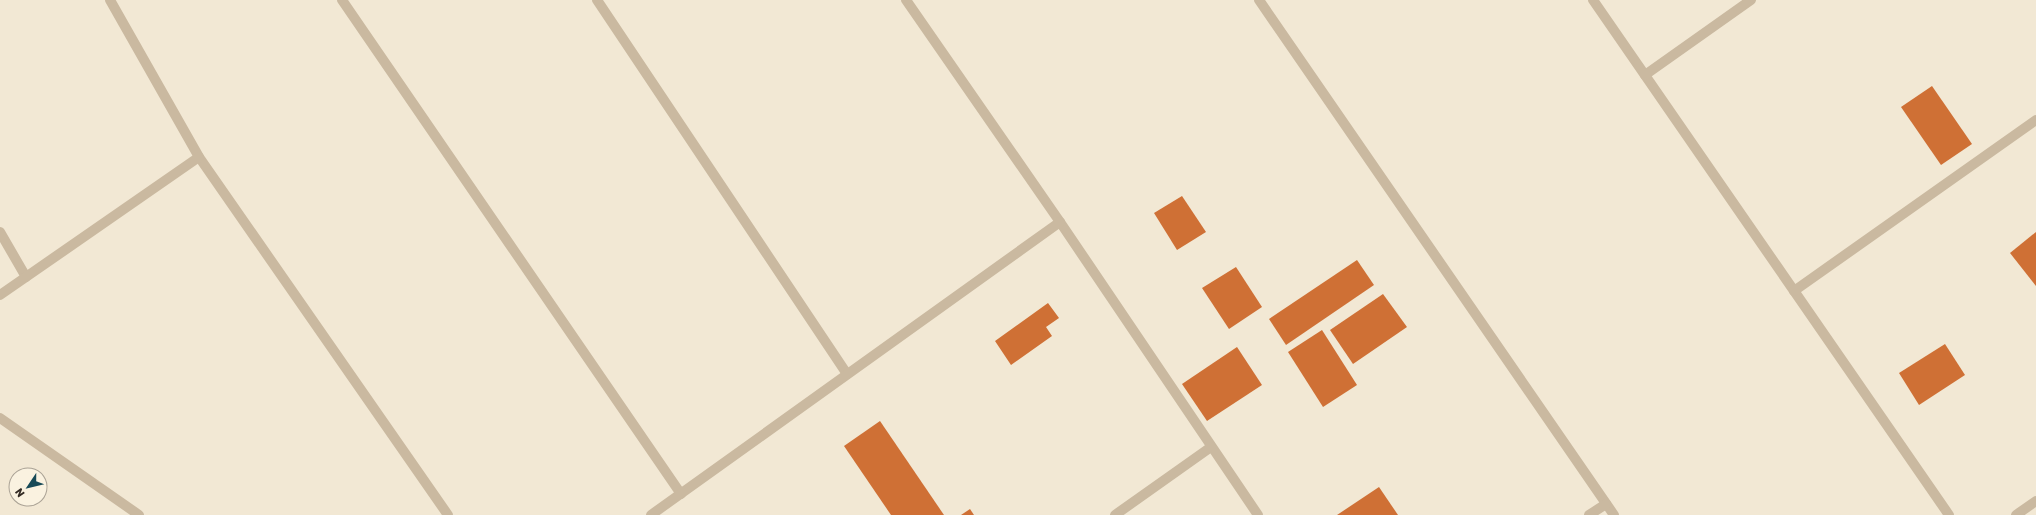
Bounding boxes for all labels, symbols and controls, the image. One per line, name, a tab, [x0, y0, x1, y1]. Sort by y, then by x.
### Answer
north arrow	[8, 467, 48, 507]
text: N	[13, 485, 28, 499]

